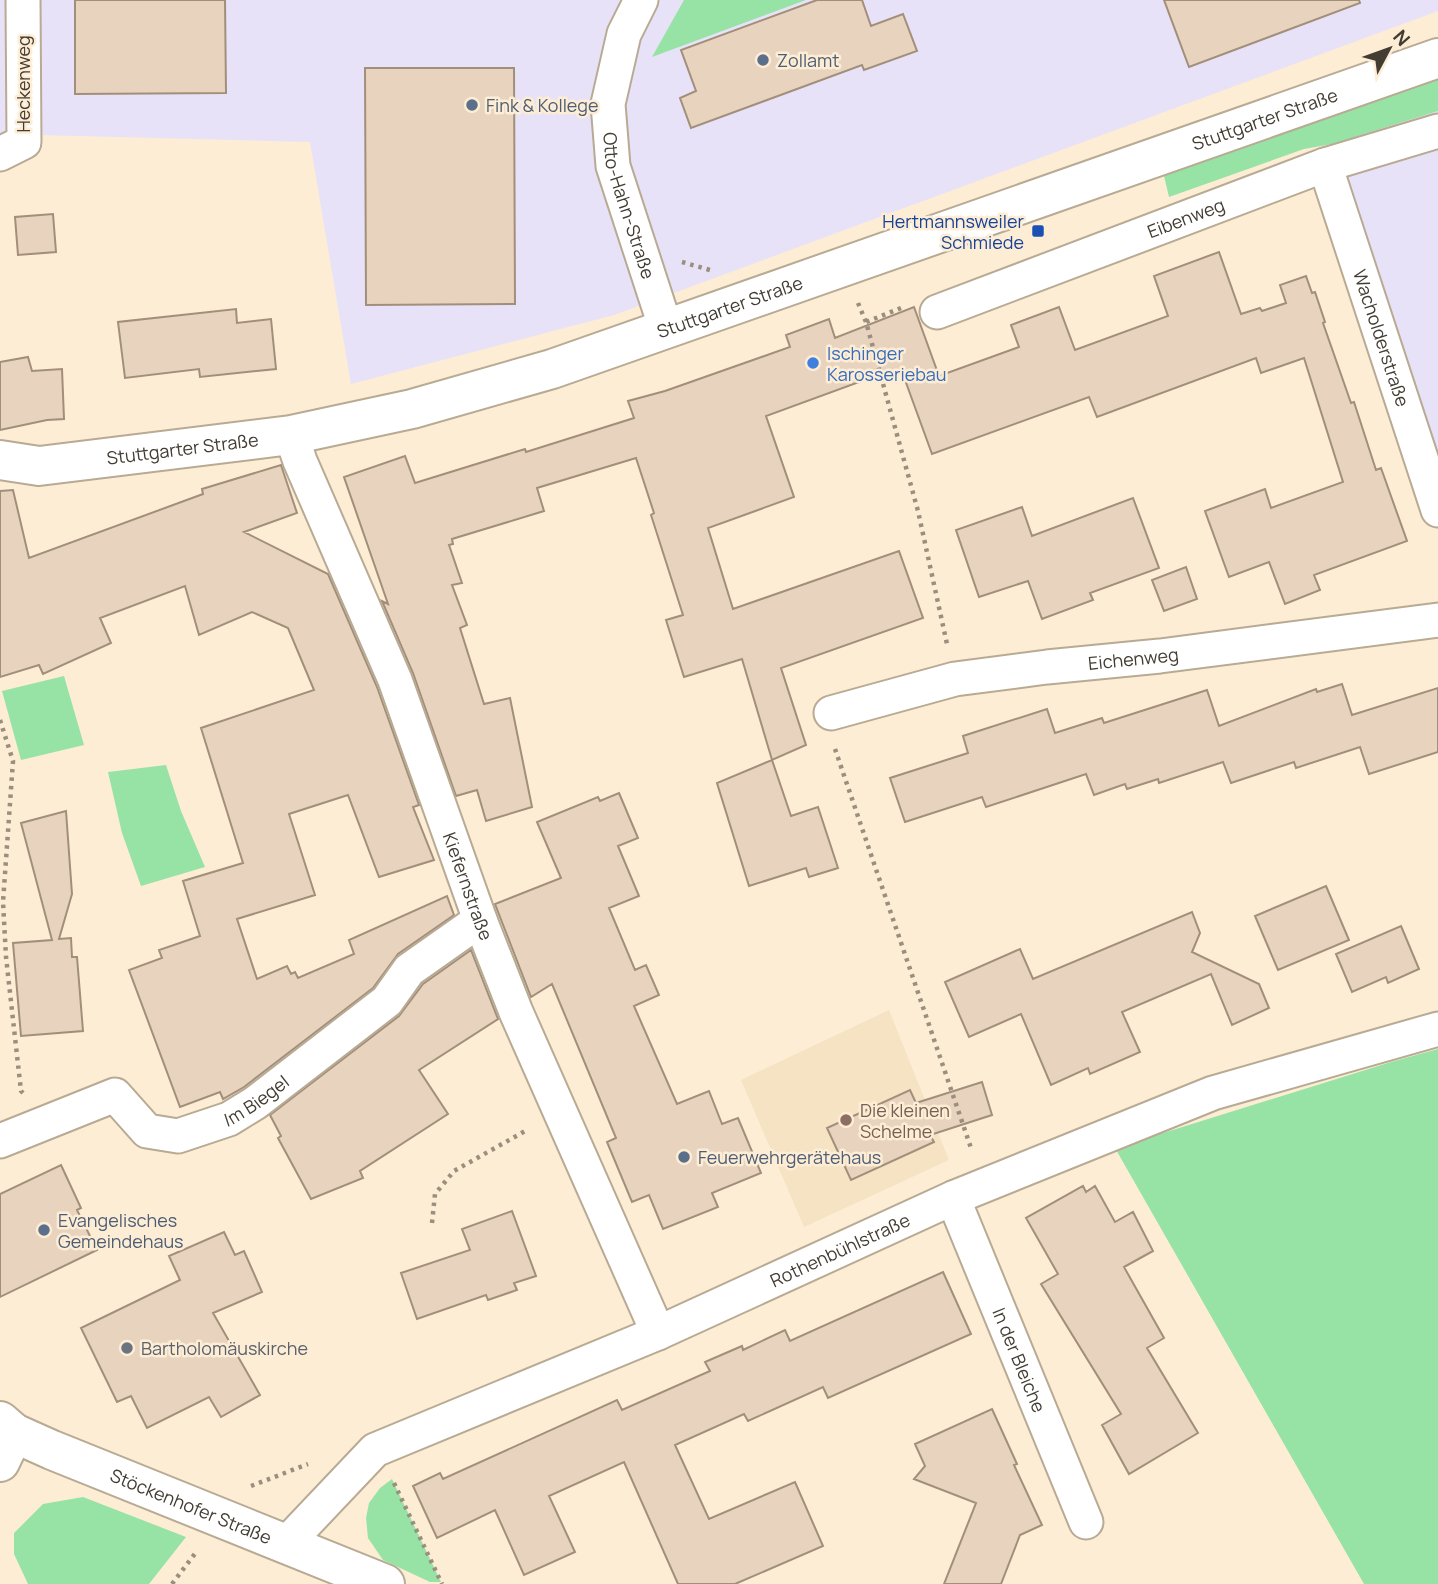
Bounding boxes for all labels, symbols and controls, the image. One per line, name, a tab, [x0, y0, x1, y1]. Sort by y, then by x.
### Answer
north arrow	[1354, 14, 1424, 84]
text: N	[1388, 24, 1416, 52]
street label: Heckenweg	[11, 35, 35, 133]
place label: Zollamt	[777, 48, 840, 72]
marker: Zollamt	[755, 52, 771, 68]
street label: Stuttgarter Straße	[1189, 82, 1341, 155]
place label: Fink & Kollege	[486, 93, 599, 117]
marker: Fink & Kollege	[464, 97, 480, 113]
street label: Otto-Hahn-Straße	[598, 131, 661, 282]
street label: Eibenweg	[1144, 192, 1228, 243]
place label: Hertmannsweiler Schmiede	[882, 209, 1025, 254]
marker: Hertmannsweiler Schmiede	[1030, 223, 1046, 239]
street label: Wacholderstraße	[1348, 266, 1415, 410]
street label: Stuttgarter Straße	[654, 270, 806, 343]
place label: Ischinger Karosseriebau	[827, 341, 947, 386]
marker: Ischinger Karosseriebau	[805, 355, 821, 371]
street label: Stuttgarter Straße	[105, 427, 260, 470]
street label: Eichenweg	[1087, 642, 1180, 675]
street label: Kiefernstraße	[438, 829, 499, 944]
street label: Im Biegel	[221, 1069, 294, 1132]
place label: Die kleinen Schelme	[860, 1098, 950, 1143]
marker: Die kleinen Schelme	[838, 1112, 854, 1128]
place label: Feuerwehrgerätehaus	[698, 1145, 881, 1169]
marker: Feuerwehrgerätehaus	[676, 1149, 692, 1165]
street label: Rothenbühlstraße	[766, 1207, 914, 1292]
place label: Evangelisches Gemeindehaus	[58, 1208, 184, 1253]
marker: Evangelisches Gemeindehaus	[36, 1222, 52, 1238]
street label: In der Bleiche	[987, 1304, 1052, 1416]
place label: Bartholomäuskirche	[141, 1336, 308, 1360]
marker: Bartholomäuskirche	[119, 1340, 135, 1356]
street label: Stöckenhofer Straße	[107, 1463, 275, 1549]

